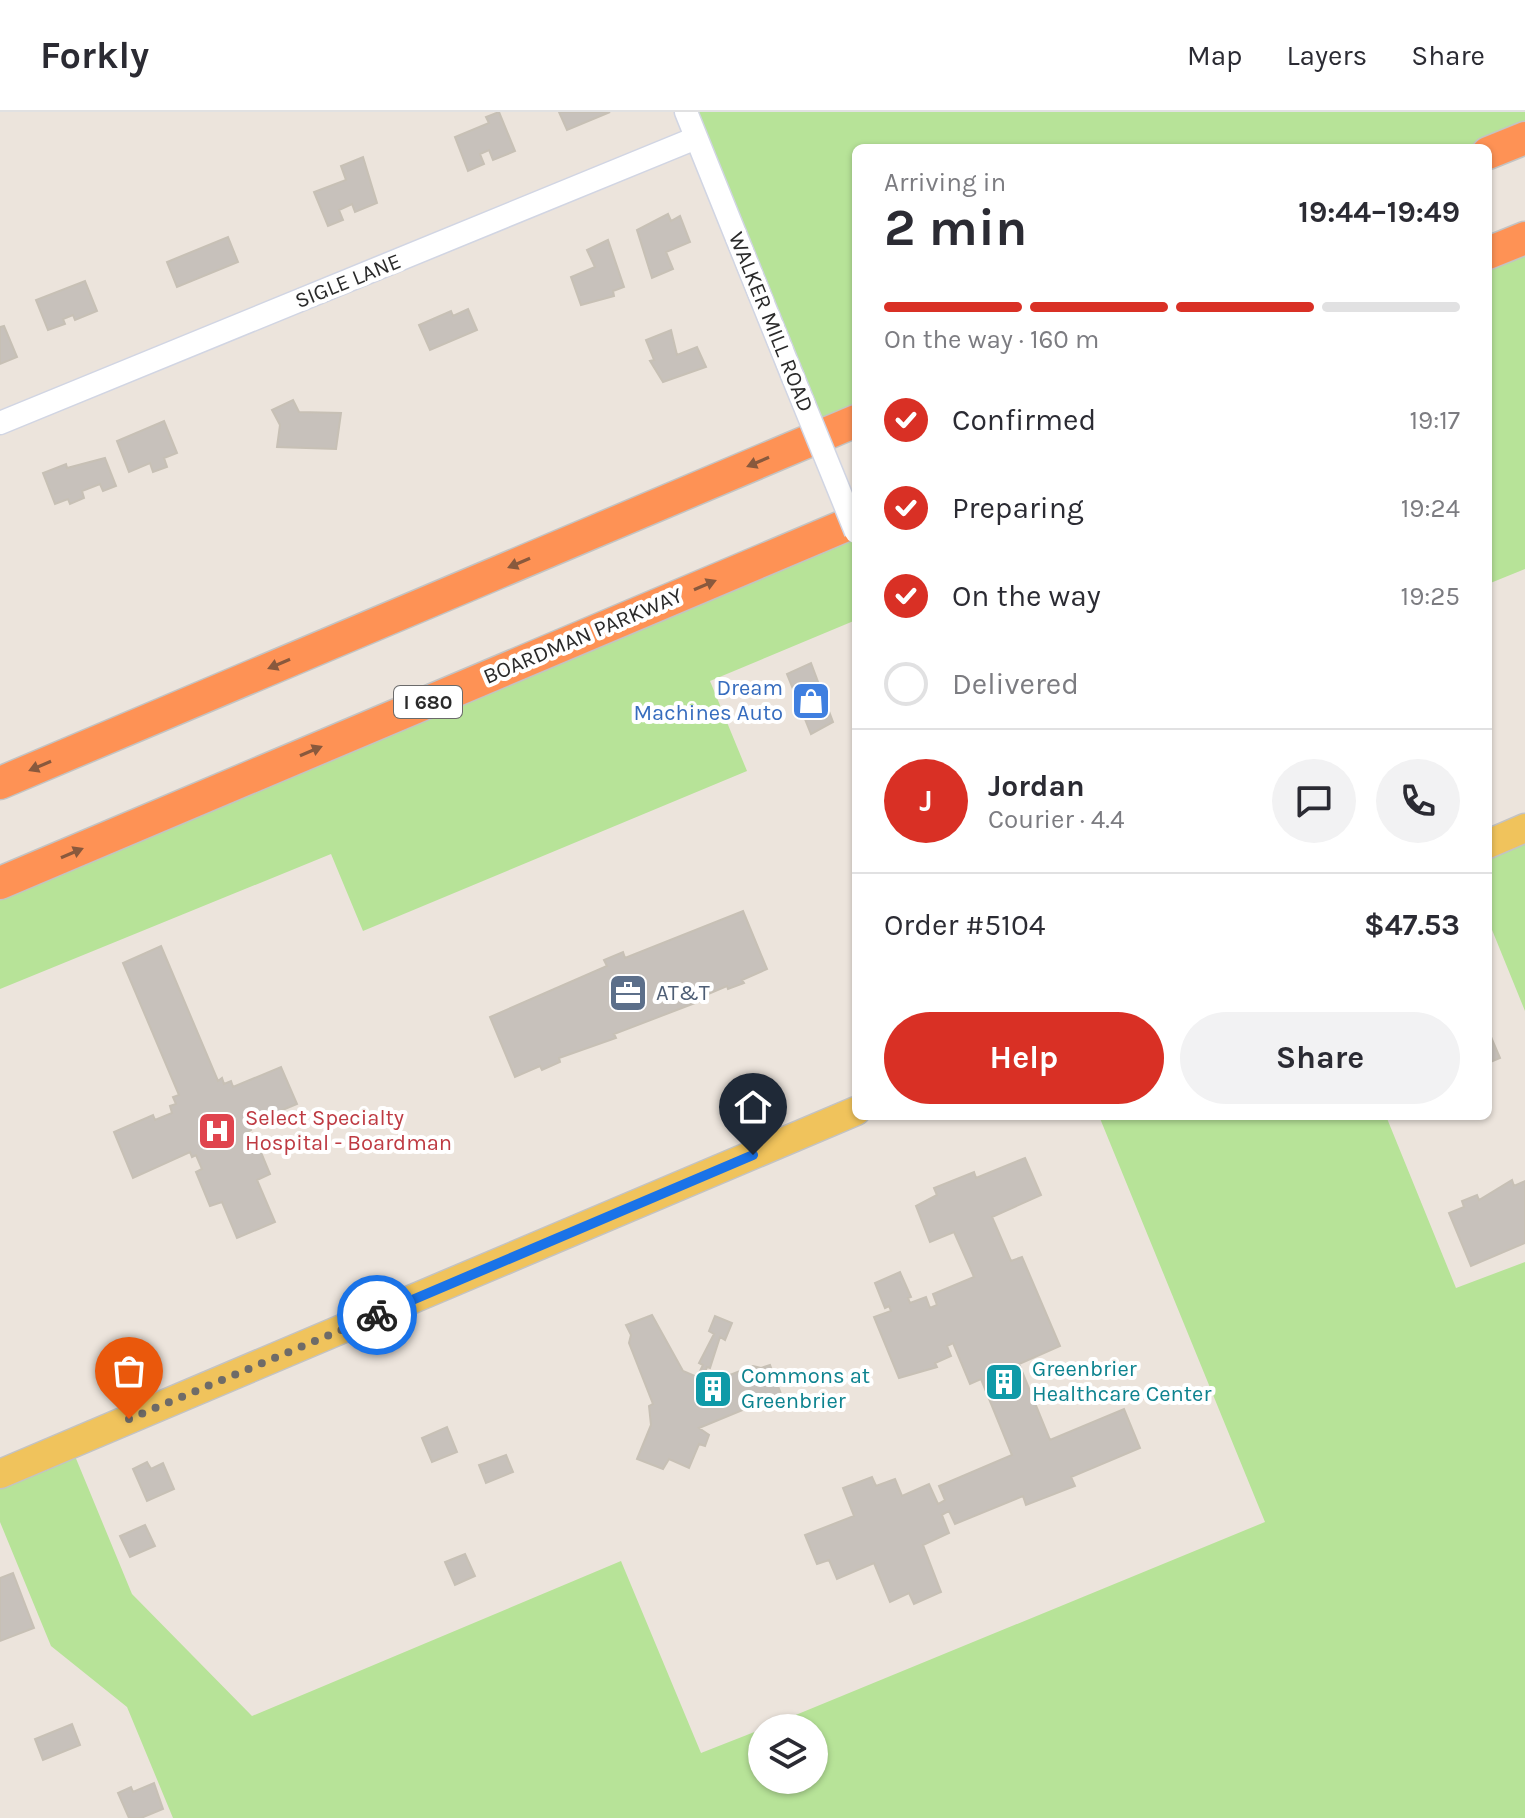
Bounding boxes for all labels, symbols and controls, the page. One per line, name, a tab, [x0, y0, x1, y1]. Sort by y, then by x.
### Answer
text: Forkly	[40, 33, 149, 78]
text: Map	[1187, 39, 1242, 72]
text: Layers	[1286, 39, 1367, 72]
text: Share	[1411, 39, 1485, 72]
text: Arriving in	[884, 167, 1006, 198]
text: 19:44–19:49	[1298, 194, 1460, 230]
text: 2 min	[884, 197, 1027, 258]
street label: WALKER MILL ROAD	[723, 228, 819, 416]
street label: SIGLE LANE	[291, 248, 405, 314]
text: On the way · 160 m	[884, 324, 1099, 355]
icon: check	[884, 398, 928, 442]
text: Confirmed	[952, 402, 1096, 438]
text: 19:17	[1410, 405, 1460, 436]
one-way arrow	[746, 456, 770, 469]
icon: check	[884, 486, 928, 530]
text: Preparing	[952, 490, 1084, 526]
text: 19:24	[1401, 493, 1460, 524]
one-way arrow	[507, 557, 531, 570]
icon: check	[884, 574, 928, 618]
one-way arrow	[694, 578, 717, 591]
text: On the way	[952, 578, 1101, 614]
text: 19:25	[1401, 581, 1460, 612]
street label: BOARDMAN PARKWAY	[479, 582, 687, 690]
one-way arrow	[268, 658, 291, 671]
text: Delivered	[952, 666, 1079, 702]
place label: Dream Machines Auto	[633, 675, 783, 726]
shop icon: Dream Machines Auto	[790, 680, 832, 722]
road number: I 680	[394, 686, 462, 718]
one-way arrow	[299, 745, 323, 758]
one-way arrow	[28, 759, 52, 772]
button: chat	[1272, 759, 1356, 843]
button: phone	[1376, 759, 1460, 843]
text: Jordan	[988, 768, 1085, 804]
text: J	[919, 783, 933, 819]
text: Courier · 4.4	[988, 804, 1124, 835]
one-way arrow	[60, 846, 84, 859]
text: Order #5104	[884, 907, 1046, 943]
text: $47.53	[1364, 907, 1460, 943]
office icon: AT&T	[607, 972, 649, 1014]
place label: AT&T	[656, 980, 710, 1006]
button: Help	[884, 1012, 1164, 1104]
button: Share	[1180, 1012, 1460, 1104]
pin	[719, 1073, 787, 1155]
icon: home	[731, 1085, 775, 1129]
place label: Select Specialty Hospital - Boardman	[245, 1105, 452, 1156]
hospital icon: Select Specialty Hospital - Boardman	[196, 1110, 238, 1152]
courier	[337, 1275, 417, 1355]
icon: bike	[355, 1293, 399, 1337]
pin	[95, 1337, 163, 1419]
icon: bag	[107, 1349, 151, 1393]
place label: Greenbrier Healthcare Center	[1032, 1356, 1211, 1407]
building icon: Greenbrier Healthcare Center	[983, 1361, 1025, 1403]
place label: Commons at Greenbrier	[741, 1363, 870, 1414]
building icon: Commons at Greenbrier	[692, 1368, 734, 1410]
map controls	[748, 1714, 828, 1794]
button: layers	[748, 1714, 828, 1794]

